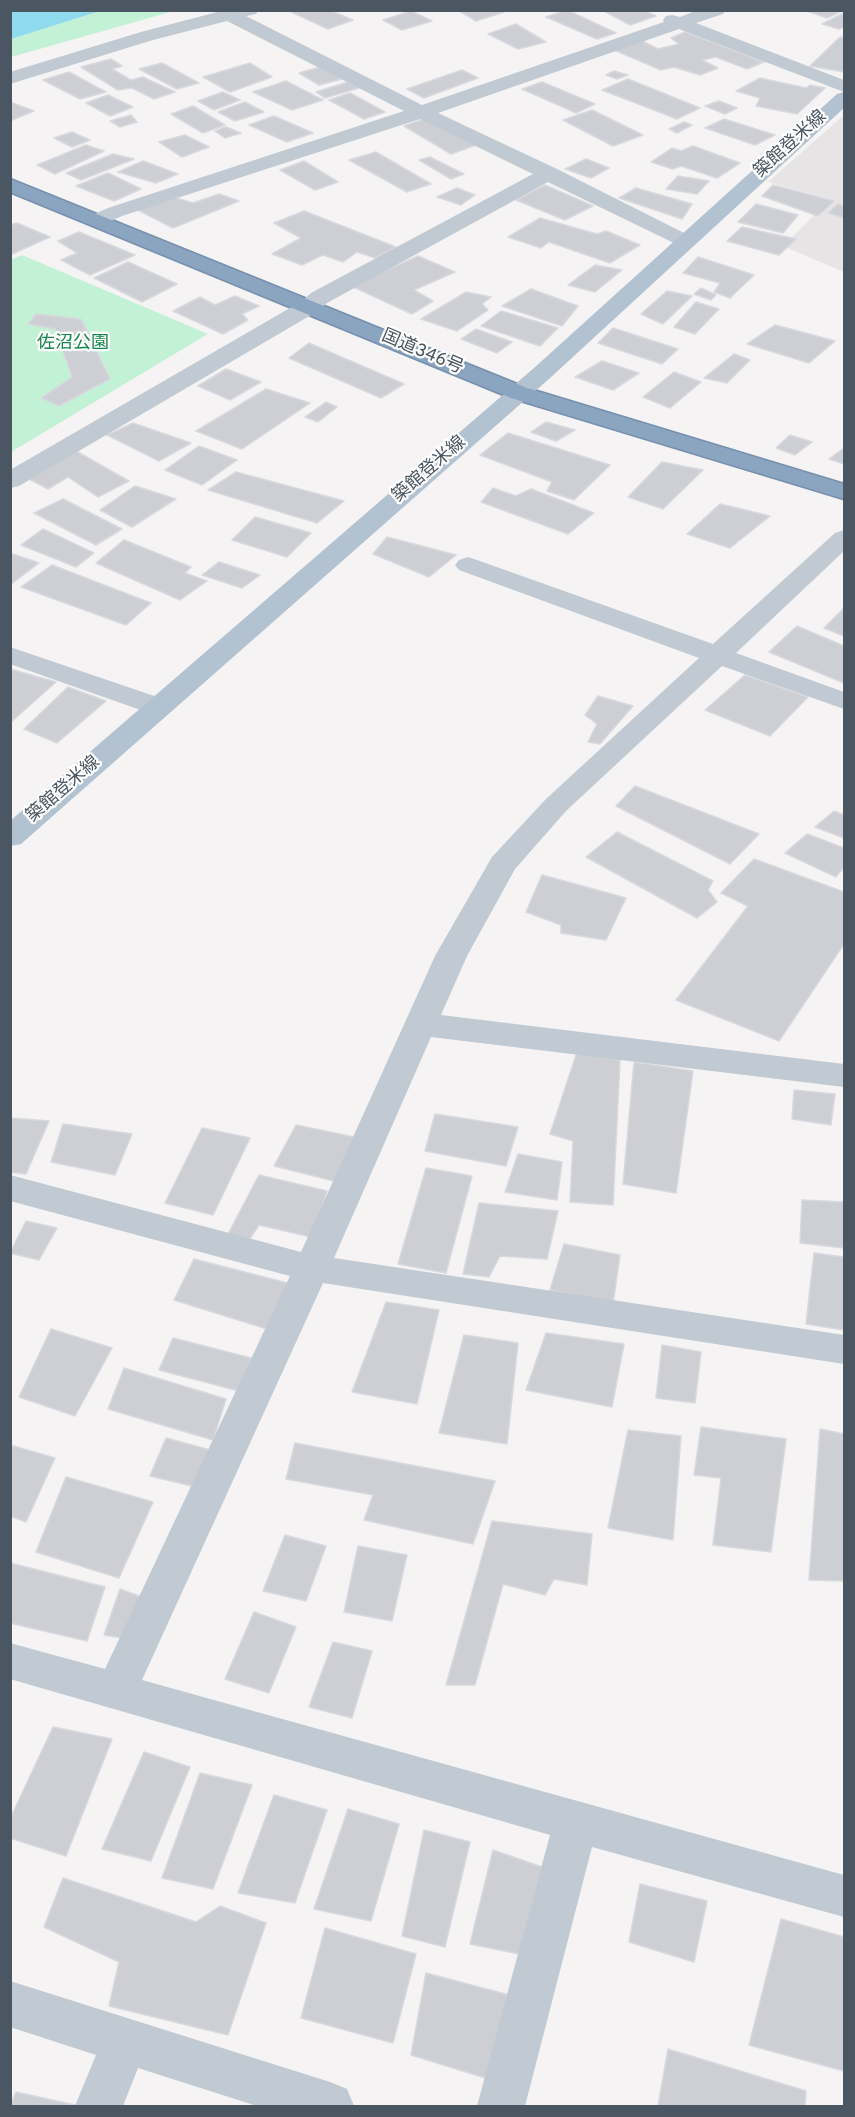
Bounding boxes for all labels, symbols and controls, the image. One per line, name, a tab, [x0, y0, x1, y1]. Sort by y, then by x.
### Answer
street label: 築館登米線	[750, 107, 832, 183]
street label: 国道346号	[378, 326, 466, 380]
park label: 佐沼公園	[37, 333, 109, 355]
street label: 築館登米線	[389, 432, 471, 508]
street label: 築館登米線	[23, 752, 105, 828]

